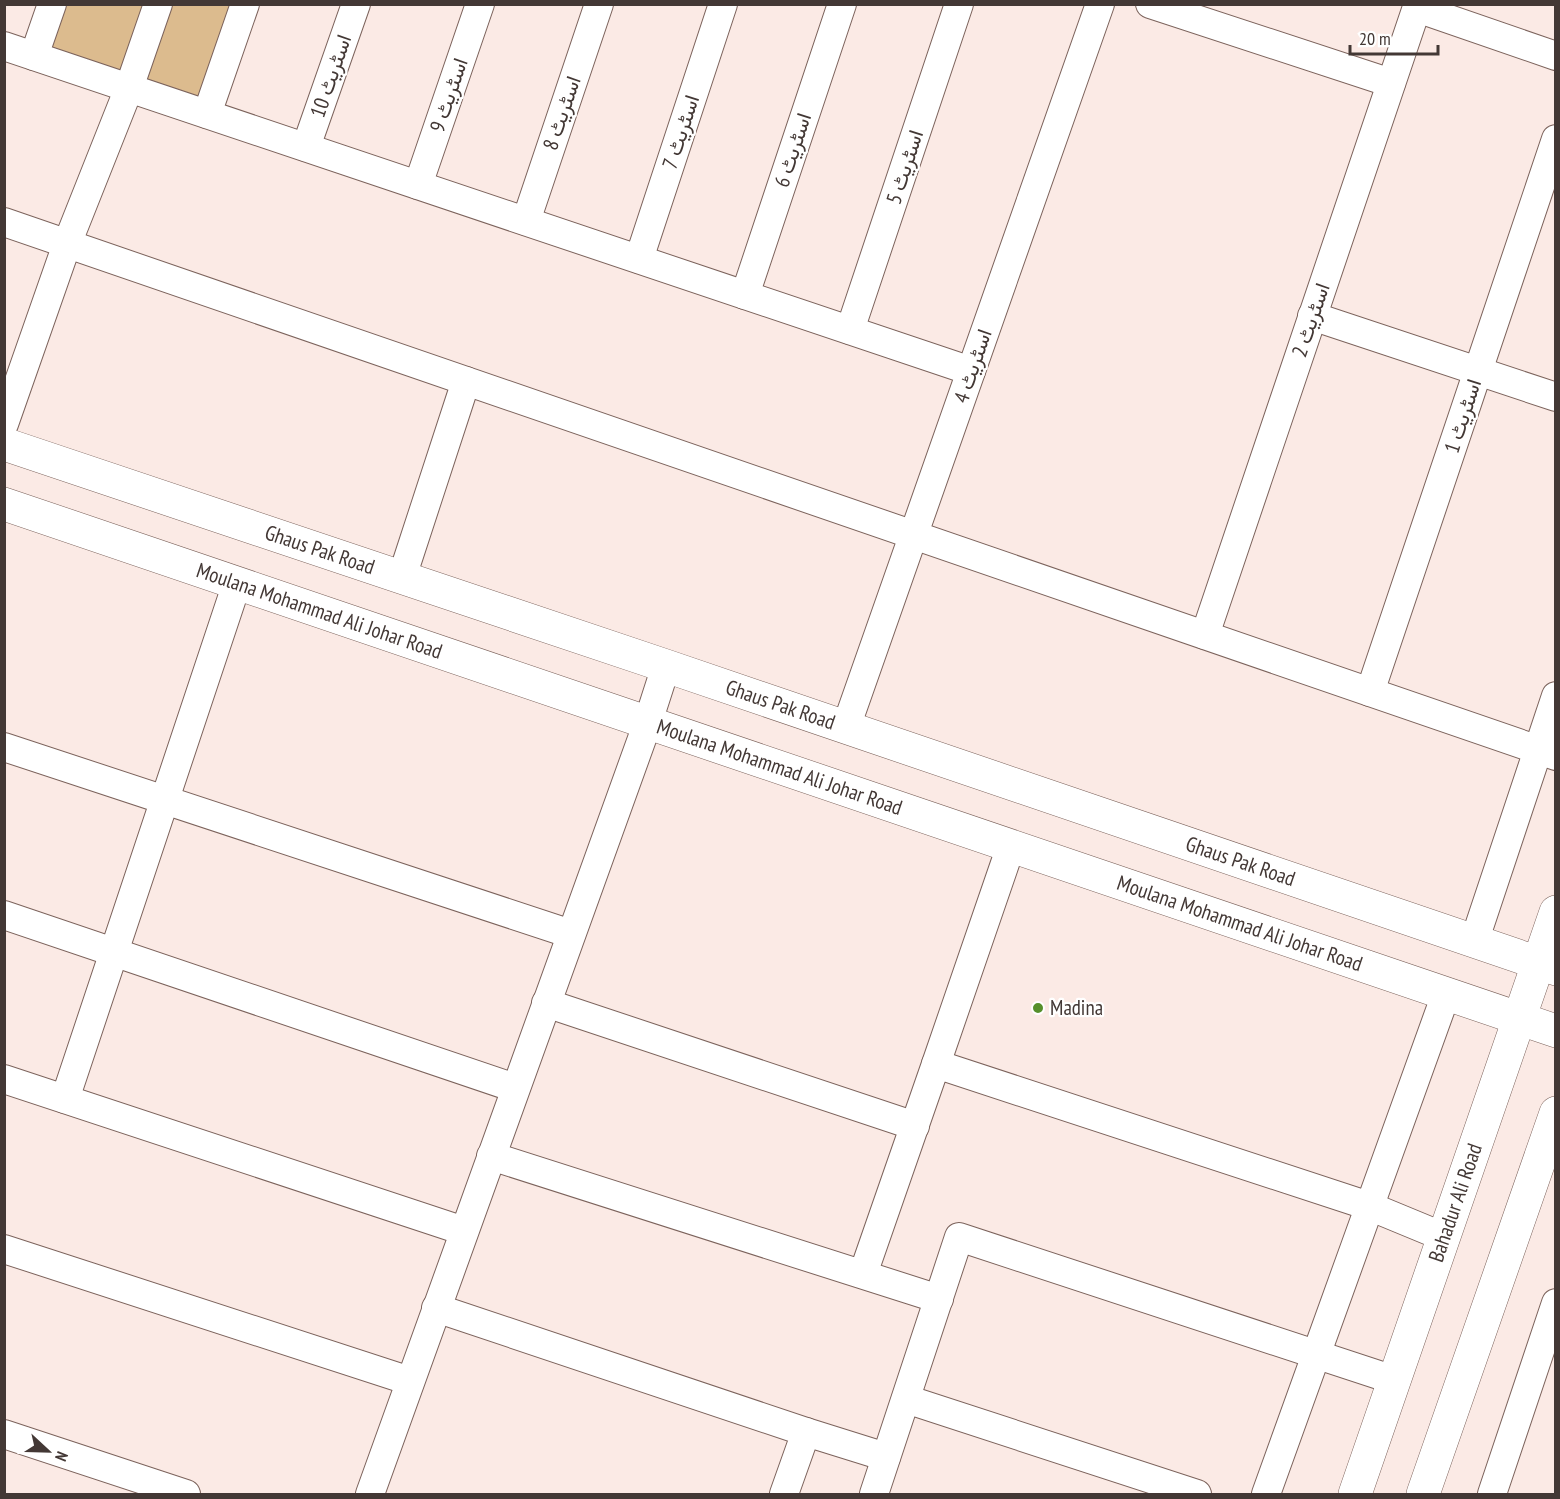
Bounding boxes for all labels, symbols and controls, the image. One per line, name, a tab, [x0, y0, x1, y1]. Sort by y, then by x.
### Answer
scale bar	[1350, 18, 1438, 56]
text: 20 m	[1359, 27, 1391, 50]
street label: اسٹریٹ 10	[304, 31, 357, 121]
street label: اسٹریٹ 9	[423, 54, 474, 135]
street label: اسٹریٹ 8	[536, 72, 587, 153]
street label: اسٹریٹ 7	[656, 91, 705, 172]
street label: اسٹریٹ 6	[768, 109, 817, 190]
street label: اسٹریٹ 5	[880, 126, 929, 207]
street label: اسٹریٹ 2	[1285, 279, 1336, 360]
street label: اسٹریٹ 4	[947, 325, 998, 406]
street label: اسٹریٹ 1	[1438, 375, 1487, 456]
street label: Ghaus Pak Road	[262, 518, 378, 580]
street label: Moulana Mohammad Ali Johar Road	[193, 556, 446, 665]
street label: Ghaus Pak Road	[722, 673, 839, 736]
street label: Moulana Mohammad Ali Johar Road	[653, 713, 906, 821]
street label: Ghaus Pak Road	[1182, 830, 1299, 892]
street label: Moulana Mohammad Ali Johar Road	[1114, 869, 1366, 977]
place label: Madina	[1050, 994, 1103, 1021]
marker: Madina	[1031, 1001, 1045, 1015]
street label: Bahadur Ali Road	[1422, 1140, 1488, 1266]
north arrow	[18, 1421, 78, 1481]
text: N	[51, 1449, 73, 1464]

